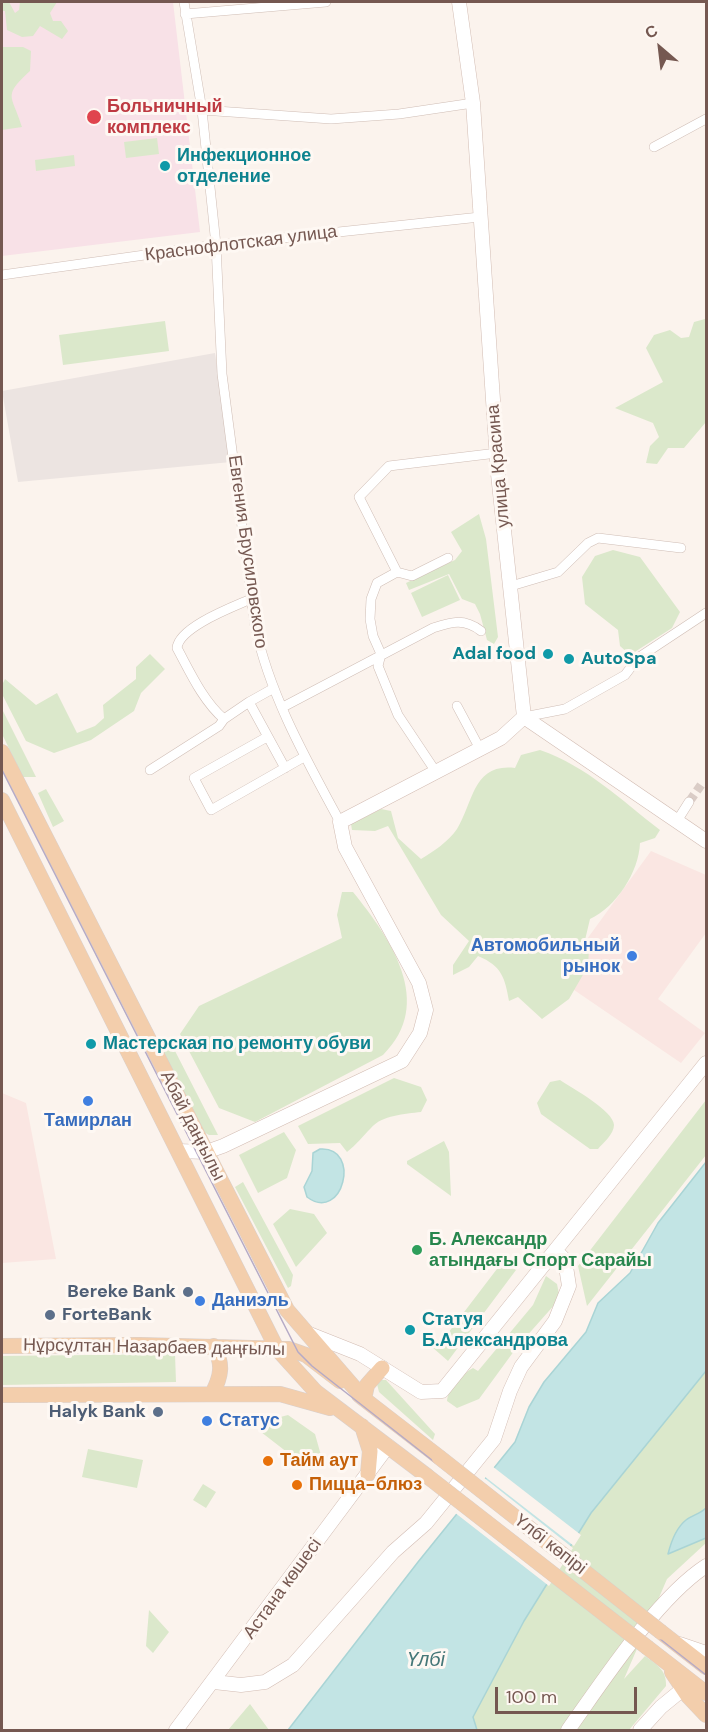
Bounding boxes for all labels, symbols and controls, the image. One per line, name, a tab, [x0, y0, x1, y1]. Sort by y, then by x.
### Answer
north arrow	[630, 18, 690, 78]
text: С	[641, 20, 661, 44]
place label: Больничный комплекс	[107, 96, 223, 138]
marker: Больничный комплекс	[85, 108, 103, 126]
place label: Инфекционное отделение	[177, 145, 311, 188]
marker: Инфекционное отделение	[158, 159, 172, 173]
street label: Краснофлотская улица	[144, 221, 338, 267]
street label: улица Красина	[483, 403, 515, 529]
street label: Евгения Брусиловского	[223, 454, 271, 650]
place label: Adal food	[452, 643, 536, 665]
marker: Adal food	[541, 647, 555, 661]
place label: AutoSpa	[581, 648, 656, 670]
marker: AutoSpa	[562, 652, 576, 666]
place label: Автомобильный рынок	[471, 935, 620, 978]
marker: Автомобильный рынок	[625, 949, 639, 963]
place label: Мастерская по ремонту обуви	[103, 1033, 371, 1055]
marker: Мастерская по ремонту обуви	[84, 1037, 98, 1051]
street label: Абай даңғылы	[155, 1068, 229, 1184]
marker: Тамирлан	[81, 1094, 95, 1108]
place label: Тамирлан	[44, 1110, 132, 1132]
place label: Б. Александр атындағы Спорт Сарайы	[429, 1229, 652, 1272]
marker: Б. Александр атындағы Спорт Сарайы	[410, 1243, 424, 1257]
place label: Bereke Bank	[67, 1281, 176, 1303]
marker: Bereke Bank	[181, 1285, 195, 1299]
place label: Даниэль	[212, 1290, 289, 1312]
marker: Даниэль	[193, 1294, 207, 1308]
place label: ForteBank	[62, 1304, 152, 1326]
marker: ForteBank	[43, 1308, 57, 1322]
place label: Статуя Б.Александрова	[422, 1309, 568, 1352]
marker: Статуя Б.Александрова	[403, 1323, 417, 1337]
street label: Нұрсұлтан Назарбаев даңғылы	[23, 1335, 285, 1361]
place label: Halyk Bank	[49, 1401, 146, 1423]
marker: Halyk Bank	[151, 1405, 165, 1419]
place label: Статус	[219, 1410, 280, 1432]
marker: Статус	[200, 1414, 214, 1428]
place label: Тайм аут	[280, 1450, 358, 1472]
marker: Тайм аут	[261, 1454, 275, 1468]
place label: Пицца-блюз	[309, 1474, 422, 1496]
marker: Пицца-блюз	[290, 1478, 304, 1492]
street label: Үлбі көпірі	[510, 1510, 590, 1580]
street label: Астана көшесі	[239, 1534, 327, 1644]
water label: Үлбі	[407, 1649, 445, 1673]
scale bar	[498, 1675, 640, 1713]
text: 100 m	[506, 1685, 557, 1709]

